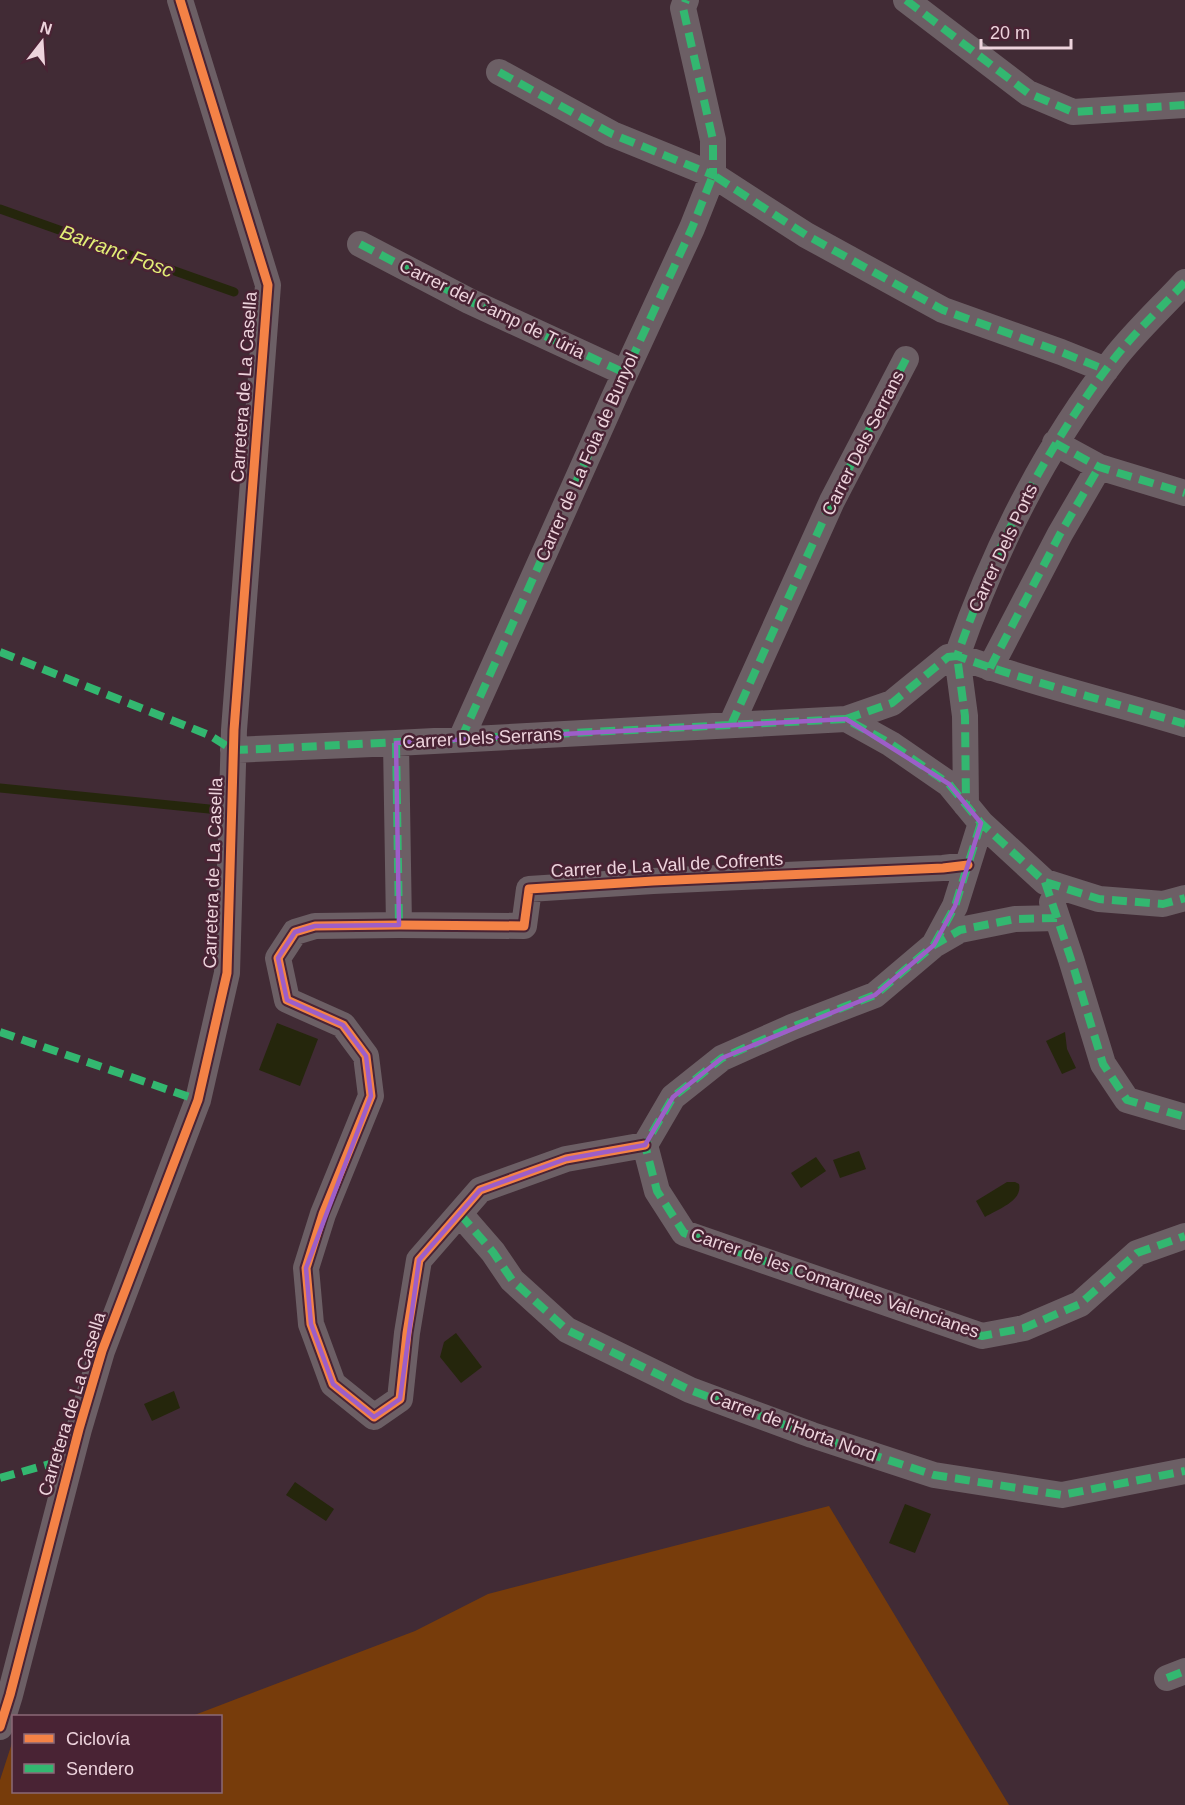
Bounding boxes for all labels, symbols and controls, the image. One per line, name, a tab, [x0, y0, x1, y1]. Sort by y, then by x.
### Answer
north arrow	[12, 12, 72, 72]
scale bar	[981, 12, 1071, 50]
text: N	[38, 18, 54, 38]
text: 20 m	[990, 23, 1030, 43]
water label: Barranc Fosc	[57, 220, 177, 282]
street label: Carrer del Camp de Túria	[396, 255, 589, 363]
street label: Carretera de La Casella	[227, 290, 261, 483]
street label: Carrer de La Foia de Bunyol	[532, 350, 642, 564]
street label: Carrer Dels Serrans	[818, 367, 908, 519]
street label: Carrer Dels Ports	[965, 481, 1041, 615]
street label: Carrer Dels Serrans	[402, 724, 562, 752]
street label: Carretera de La Casella	[200, 776, 226, 969]
street label: Carrer de La Vall de Cofrents	[550, 849, 784, 881]
street label: Carrer de les Comarques Valencianes	[688, 1224, 982, 1342]
street label: Carretera de La Casella	[34, 1309, 110, 1498]
street label: Carrer de l'Horta Nord	[707, 1386, 879, 1466]
legend	[12, 1715, 222, 1793]
text: Ciclovía	[66, 1729, 131, 1749]
text: Sendero	[66, 1759, 134, 1779]

